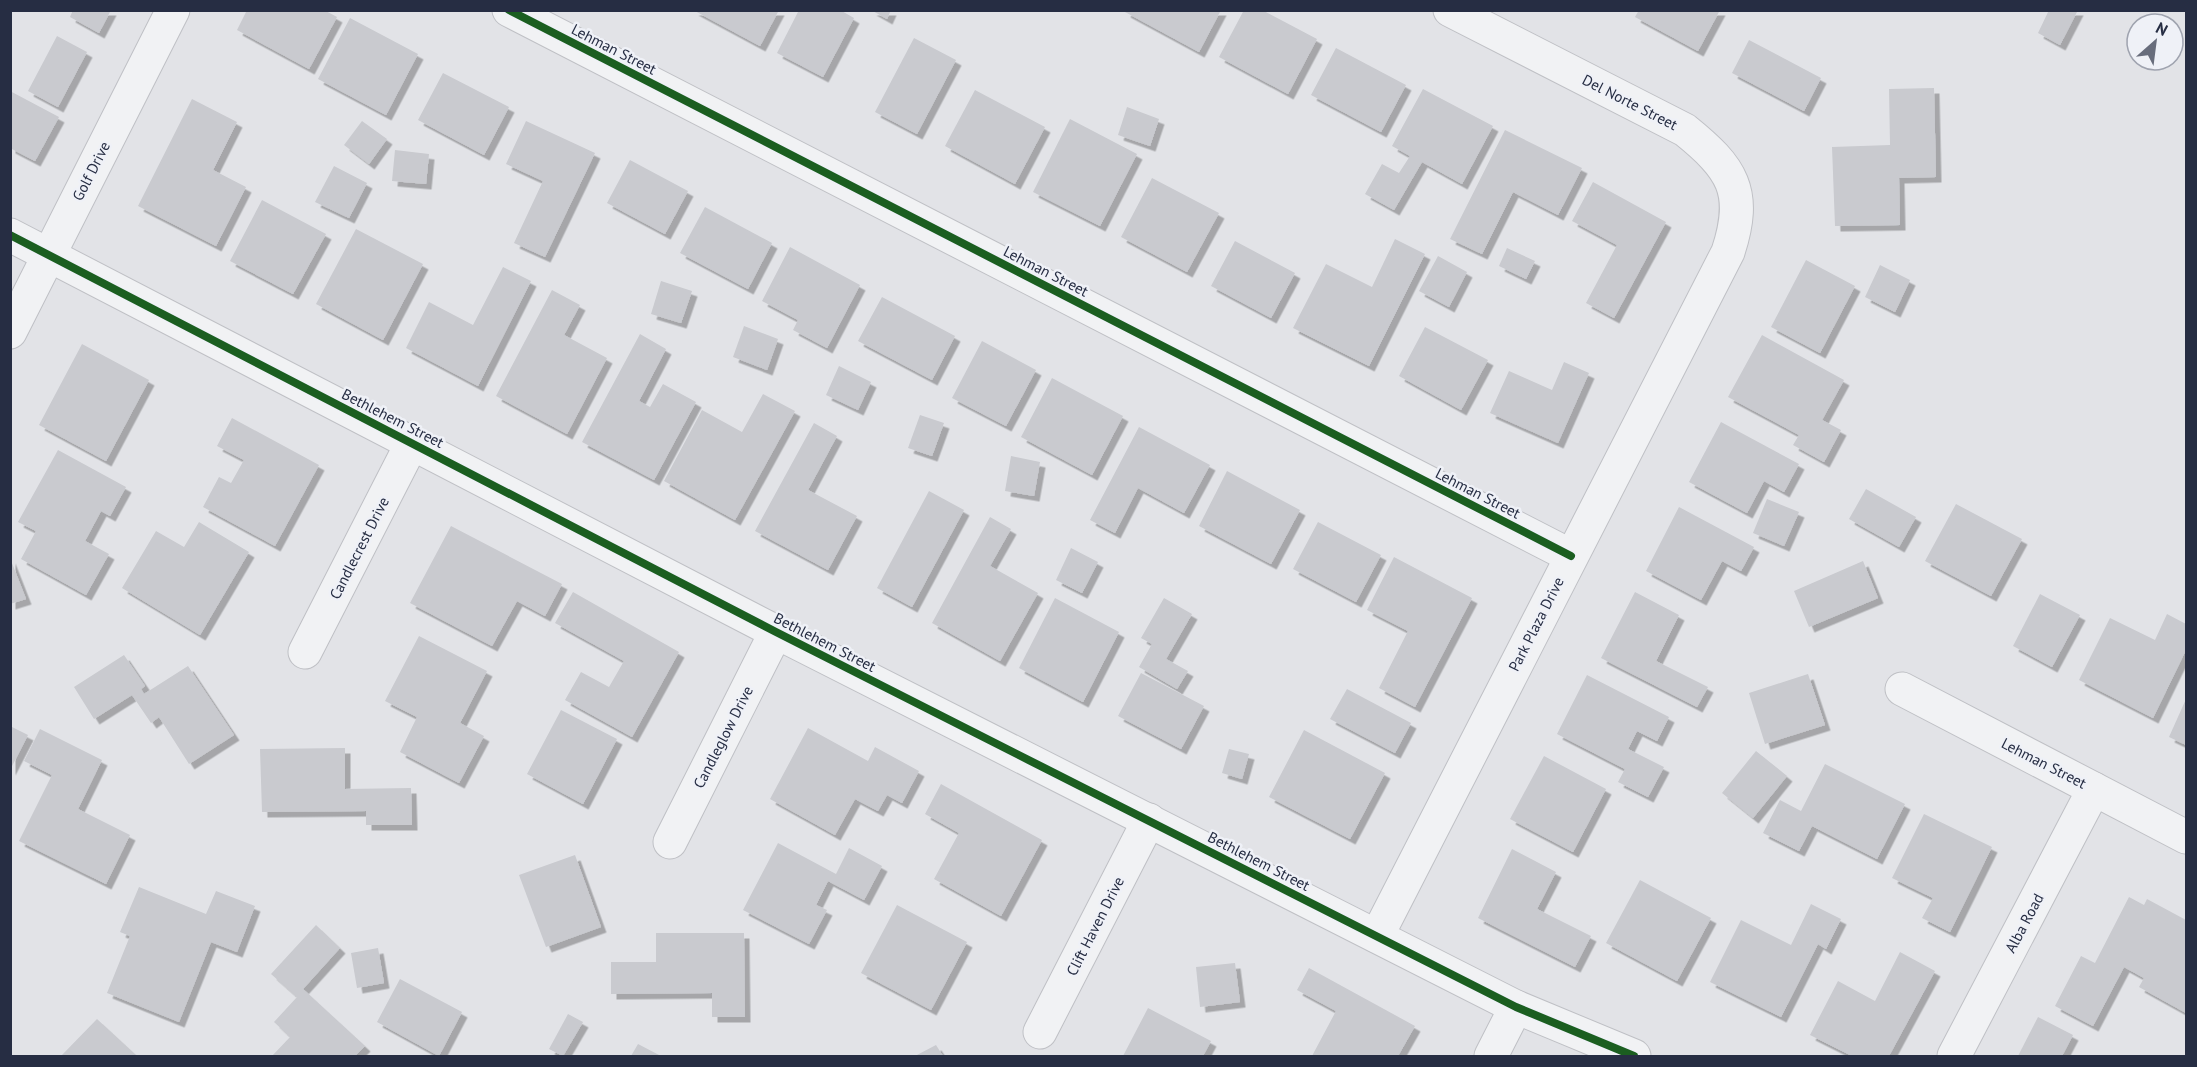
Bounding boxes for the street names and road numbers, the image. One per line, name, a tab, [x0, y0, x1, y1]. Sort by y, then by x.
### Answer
street label: Lehman Street	[568, 19, 660, 79]
street label: Del Norte Street	[1579, 70, 1681, 134]
street label: Golf Drive	[68, 138, 114, 204]
street label: Lehman Street	[1000, 241, 1092, 301]
street label: Bethlehem Street	[339, 384, 447, 452]
street label: Lehman Street	[1432, 463, 1524, 523]
street label: Candlecrest Drive	[325, 494, 393, 602]
street label: Park Plaza Drive	[1504, 574, 1568, 674]
street label: Bethlehem Street	[771, 608, 879, 676]
street label: Candleglow Drive	[689, 683, 757, 791]
street label: Lehman Street	[1998, 733, 2090, 793]
street label: Bethlehem Street	[1205, 827, 1313, 895]
street label: Clift Haven Drive	[1062, 873, 1128, 979]
street label: Alba Road	[2000, 890, 2048, 956]

